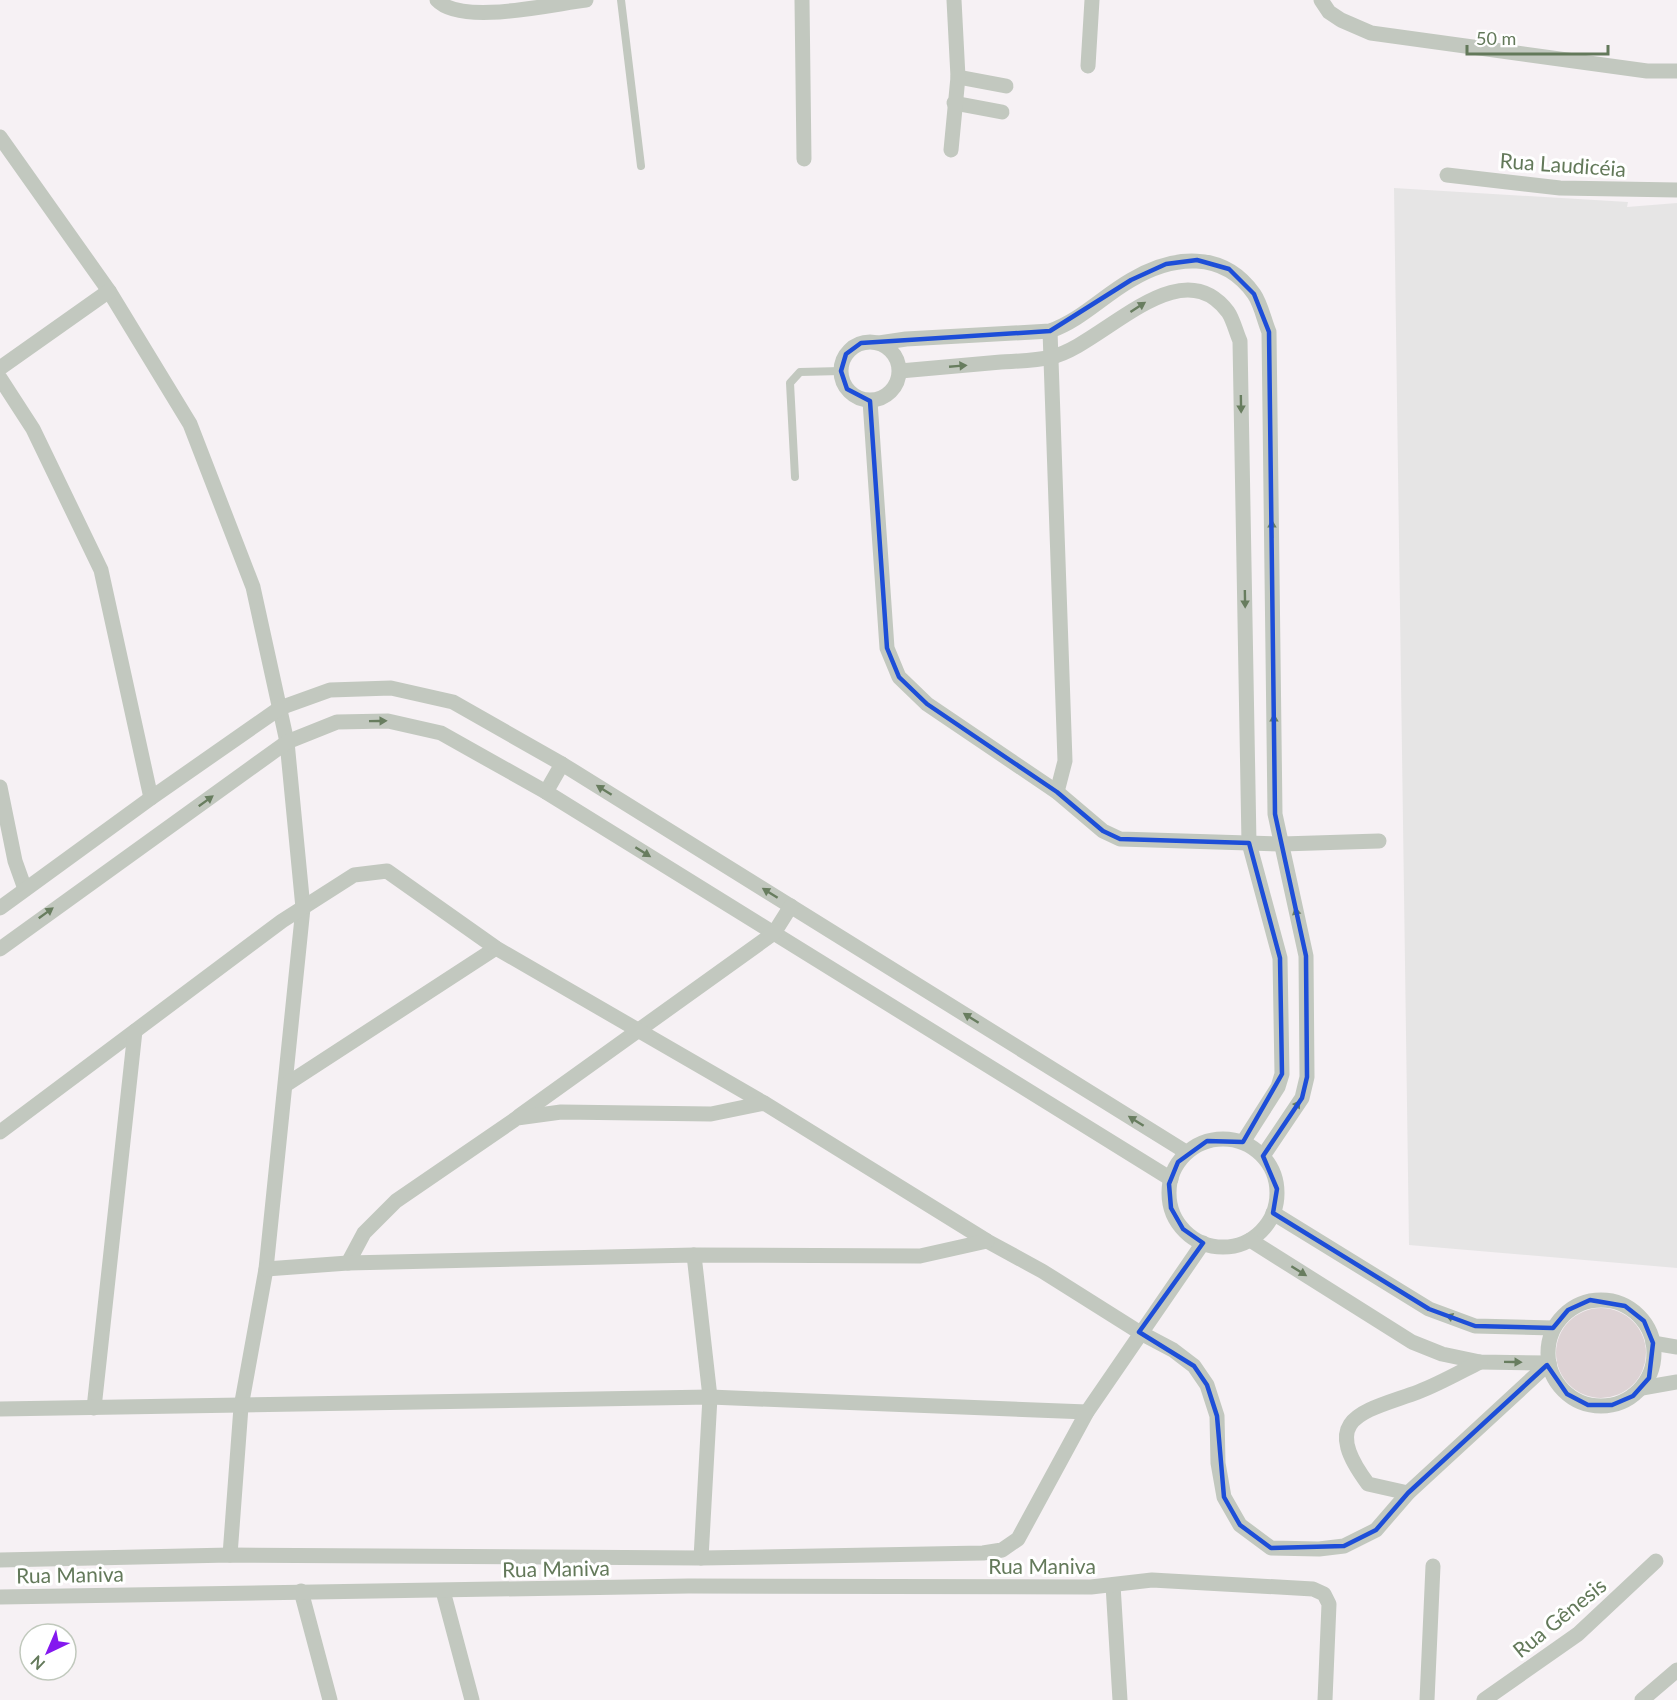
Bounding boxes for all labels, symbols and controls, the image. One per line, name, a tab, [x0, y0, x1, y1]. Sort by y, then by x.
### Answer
scale bar	[1467, 18, 1608, 56]
text: 50 m	[1476, 27, 1516, 49]
street label: Rua Laudicéia	[1499, 147, 1627, 181]
one-way arrow	[1130, 301, 1147, 312]
one-way arrow	[949, 361, 968, 371]
one-way arrow	[1236, 395, 1246, 414]
one-way arrow	[1267, 519, 1276, 538]
one-way arrow	[1241, 590, 1250, 609]
one-way arrow	[1269, 714, 1279, 733]
one-way arrow	[368, 716, 387, 726]
one-way arrow	[596, 784, 612, 795]
one-way arrow	[198, 795, 213, 807]
one-way arrow	[635, 847, 652, 858]
one-way arrow	[762, 887, 778, 898]
one-way arrow	[1292, 906, 1301, 925]
one-way arrow	[39, 908, 54, 920]
one-way arrow	[963, 1012, 979, 1023]
one-way arrow	[1290, 1099, 1301, 1116]
one-way arrow	[1128, 1116, 1144, 1127]
one-way arrow	[1291, 1266, 1307, 1277]
one-way arrow	[1445, 1313, 1463, 1323]
one-way arrow	[1503, 1358, 1522, 1367]
street label: Rua Maniva	[988, 1553, 1096, 1578]
street label: Rua Maniva	[502, 1555, 610, 1581]
street label: Rua Maniva	[16, 1561, 124, 1587]
street label: Rua Gênesis	[1507, 1572, 1611, 1662]
north arrow	[18, 1622, 78, 1682]
text: N	[26, 1652, 48, 1674]

